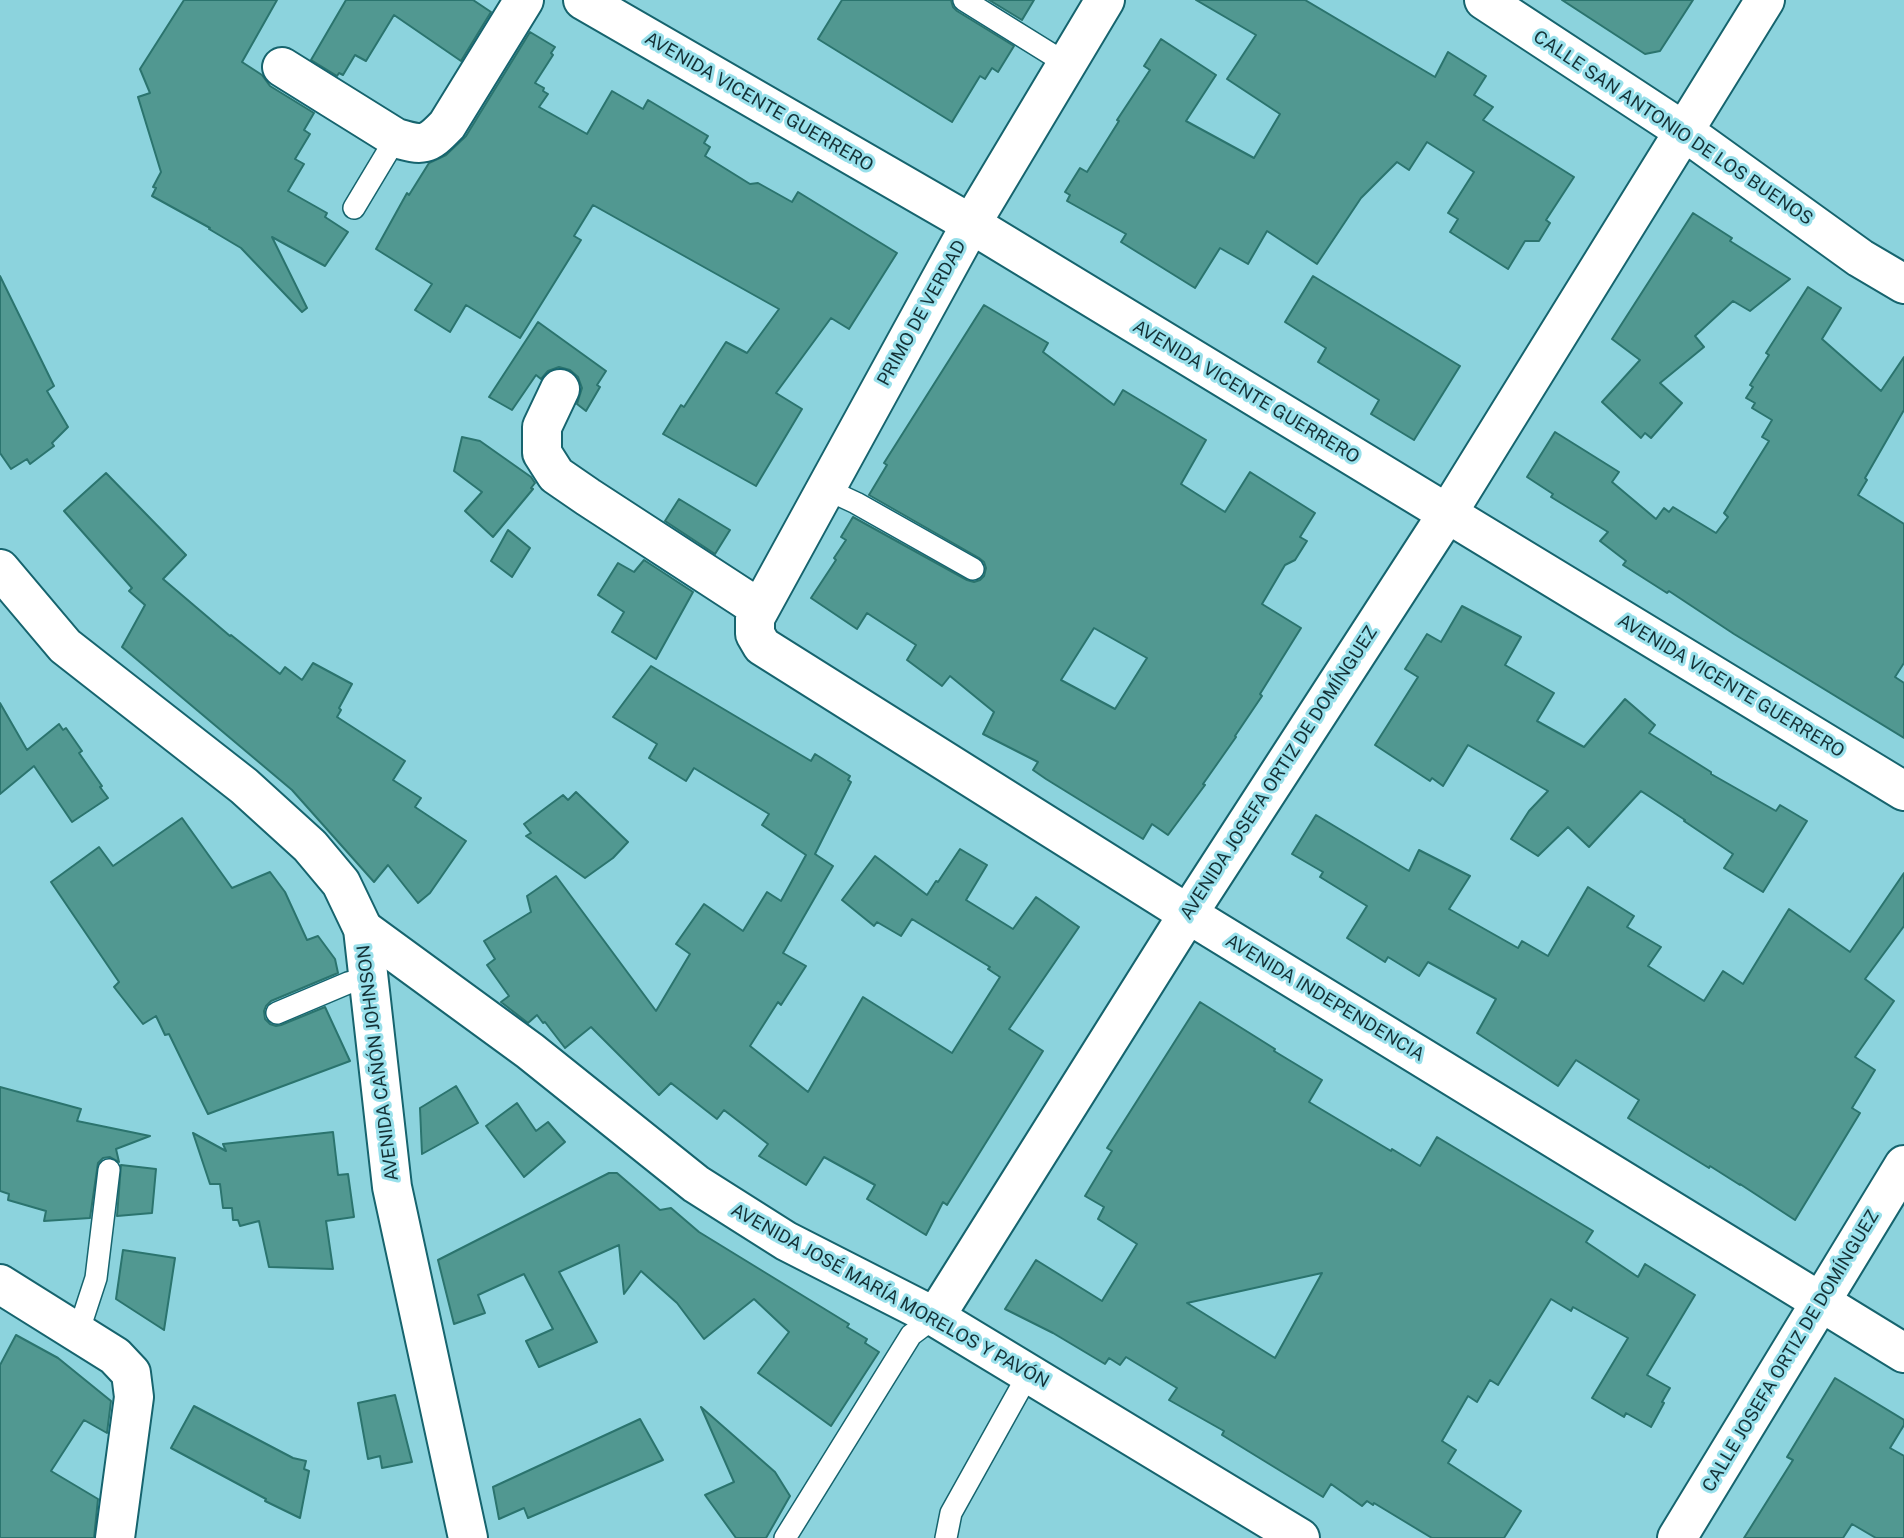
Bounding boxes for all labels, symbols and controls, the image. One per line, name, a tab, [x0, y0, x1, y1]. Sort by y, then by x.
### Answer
street label: CALLE SAN ANTONIO DE LOS BUENOS	[1529, 26, 1817, 230]
street label: AVENIDA VICENTE GUERRERO	[641, 28, 877, 176]
street label: PRIMO DE VERDAD	[873, 236, 971, 390]
street label: AVENIDA VICENTE GUERRERO	[1129, 316, 1363, 468]
street label: AVENIDA VICENTE GUERRERO	[1614, 610, 1848, 762]
street label: AVENIDA JOSEFA ORTIZ DE DOMÍNGUEZ	[1176, 622, 1382, 924]
street label: AVENIDA INDEPENDENCIA	[1222, 930, 1428, 1066]
street label: AVENIDA CAÑÓN JOHNSON	[353, 944, 403, 1182]
street label: AVENIDA JOSÉ MARÍA MORELOS Y PAVÓN	[727, 1199, 1053, 1393]
street label: CALLE JOSEFA ORTIZ DE DOMÍNGUEZ	[1698, 1206, 1884, 1496]

